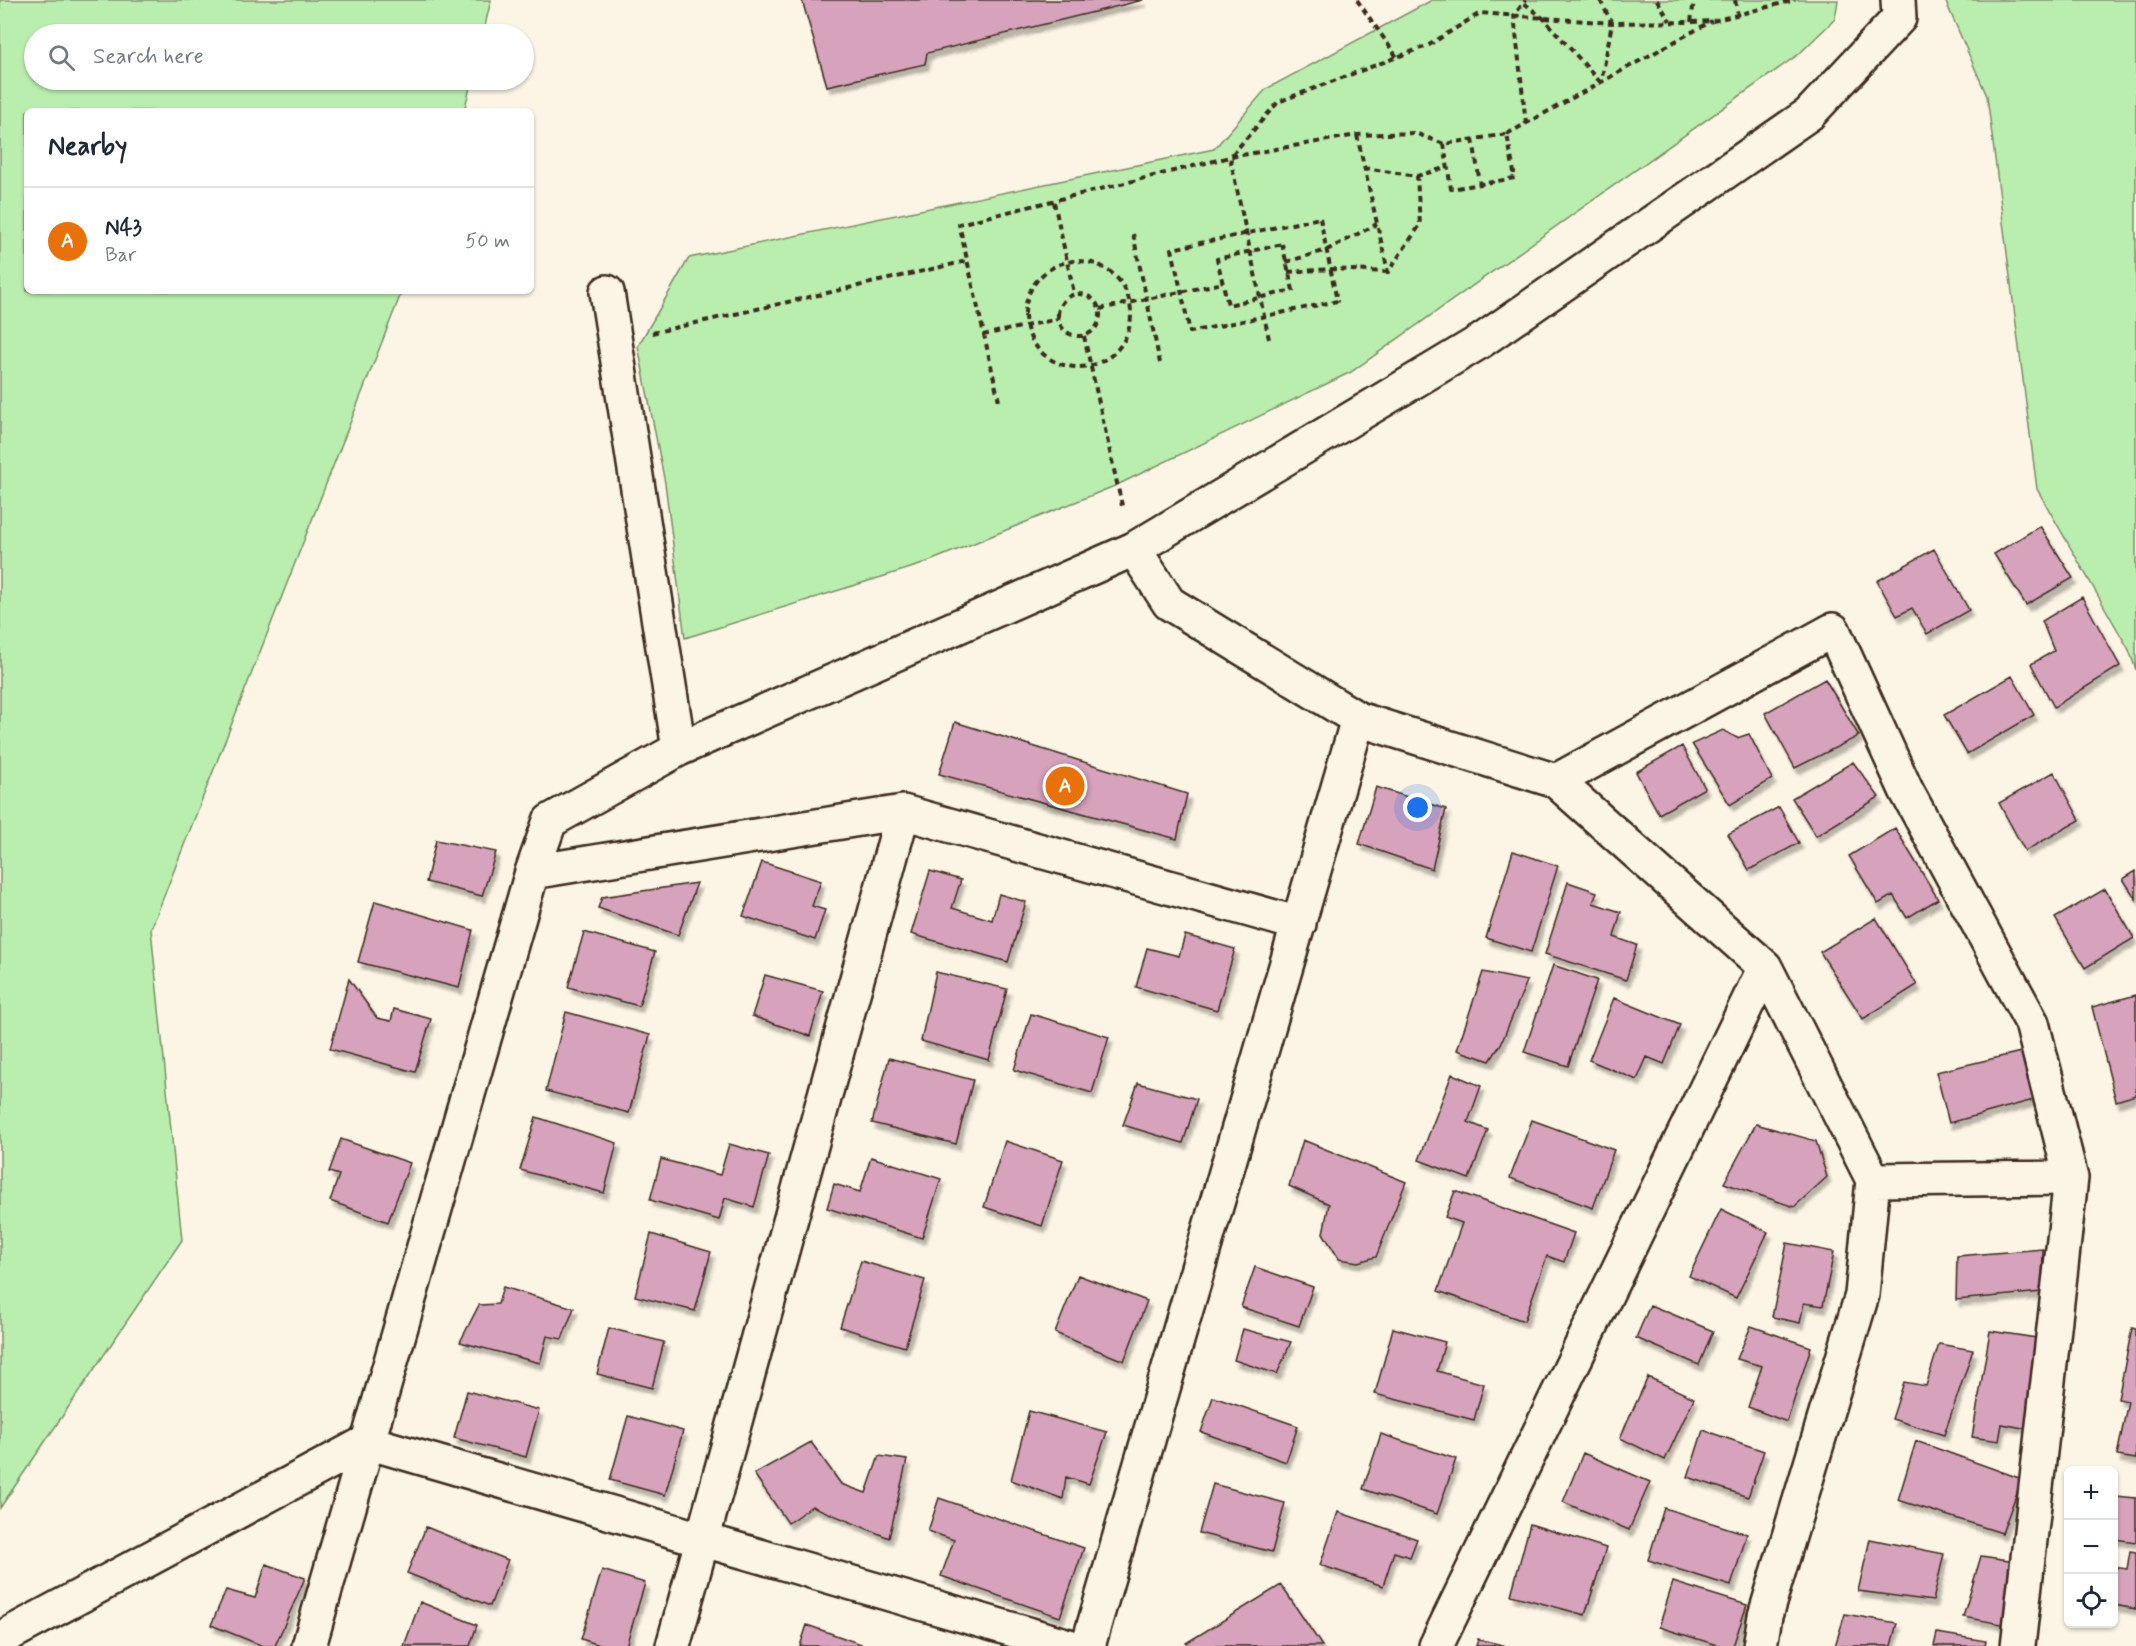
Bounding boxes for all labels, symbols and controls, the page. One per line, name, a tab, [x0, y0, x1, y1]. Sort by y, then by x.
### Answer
search box	[24, 24, 534, 90]
icon: search	[45, 41, 78, 74]
text: Search here	[93, 43, 204, 71]
text: Nearby	[48, 130, 127, 164]
text: N43	[105, 214, 142, 242]
text: A	[61, 228, 74, 255]
text: 50 m	[465, 228, 510, 255]
text: Bar	[105, 242, 136, 269]
pin: A	[1046, 764, 1084, 808]
your location	[1403, 793, 1432, 822]
map controls	[2064, 1466, 2118, 1628]
button: +	[2064, 1466, 2118, 1520]
button: −	[2064, 1520, 2118, 1574]
button: locate	[2064, 1574, 2118, 1628]

